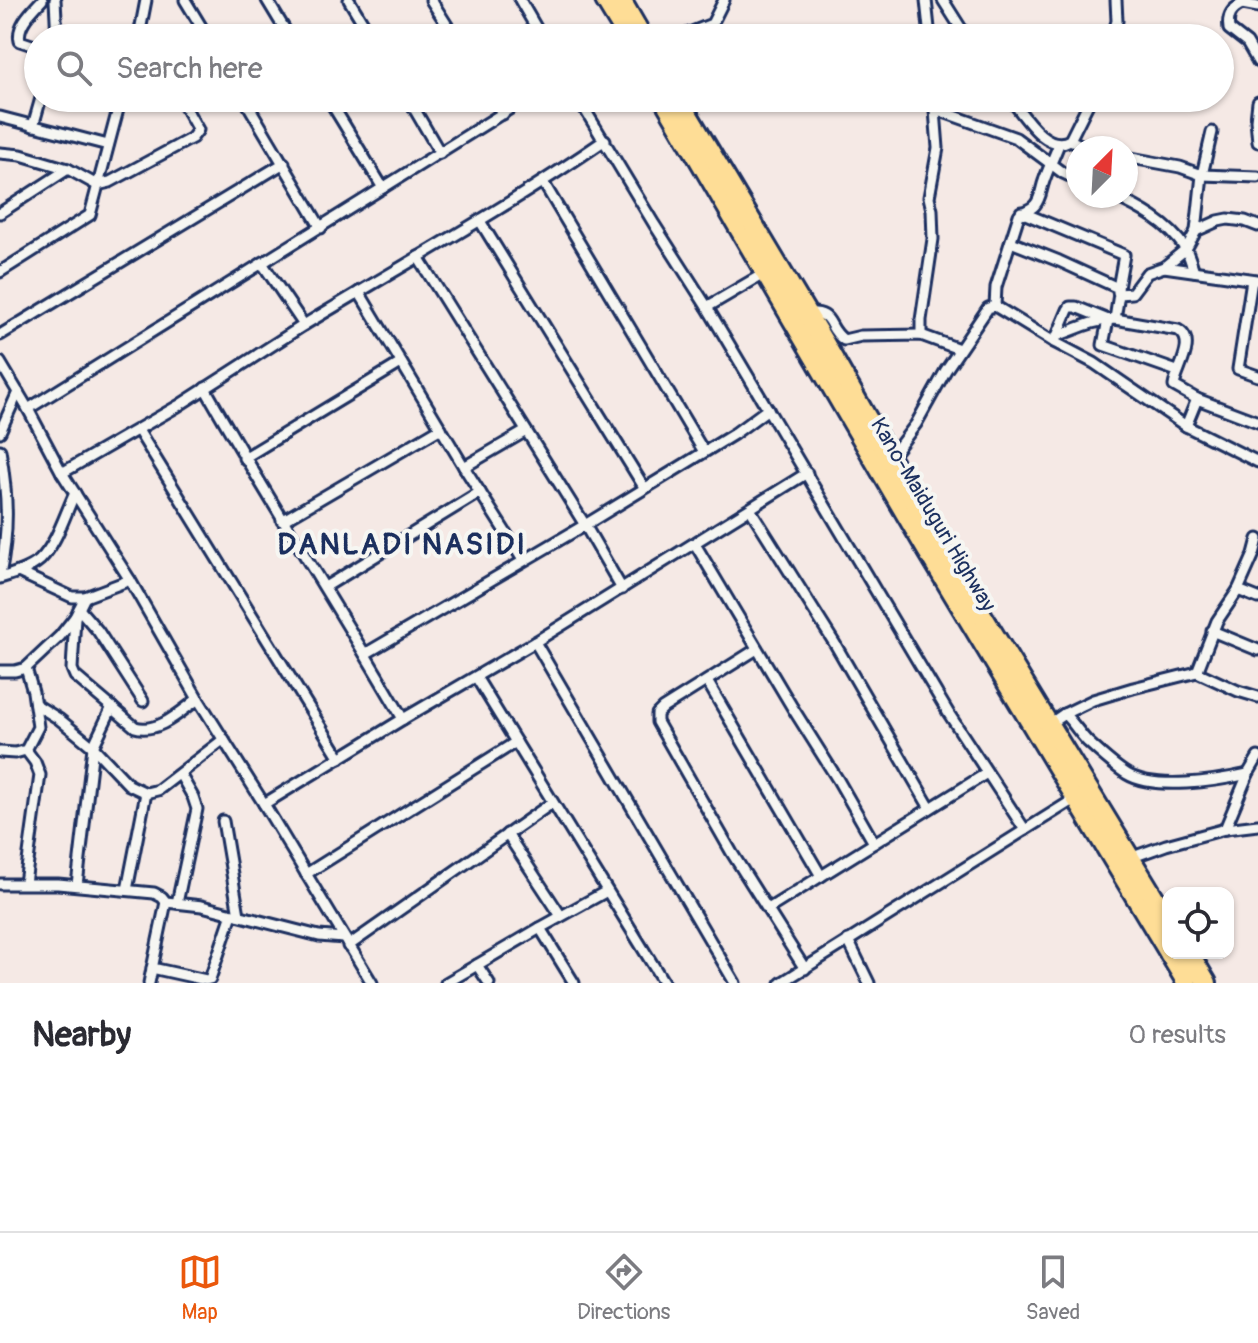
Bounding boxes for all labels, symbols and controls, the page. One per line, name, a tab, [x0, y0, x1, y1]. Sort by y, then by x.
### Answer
search box	[24, 24, 1234, 112]
icon: search	[52, 46, 96, 90]
text: Search here	[116, 50, 263, 87]
north arrow	[1066, 136, 1138, 208]
street label: Kano-Maiduguri Highway	[864, 412, 1002, 617]
district label: DANLADI NASIDI	[277, 526, 527, 563]
map controls	[1162, 887, 1234, 959]
button: locate	[1162, 887, 1234, 959]
text: Nearby	[32, 1014, 131, 1057]
text: 0 results	[1129, 1019, 1226, 1051]
tab: Map	[178, 1250, 222, 1326]
tab: Directions	[577, 1250, 670, 1326]
tab: Saved	[1026, 1250, 1080, 1326]

